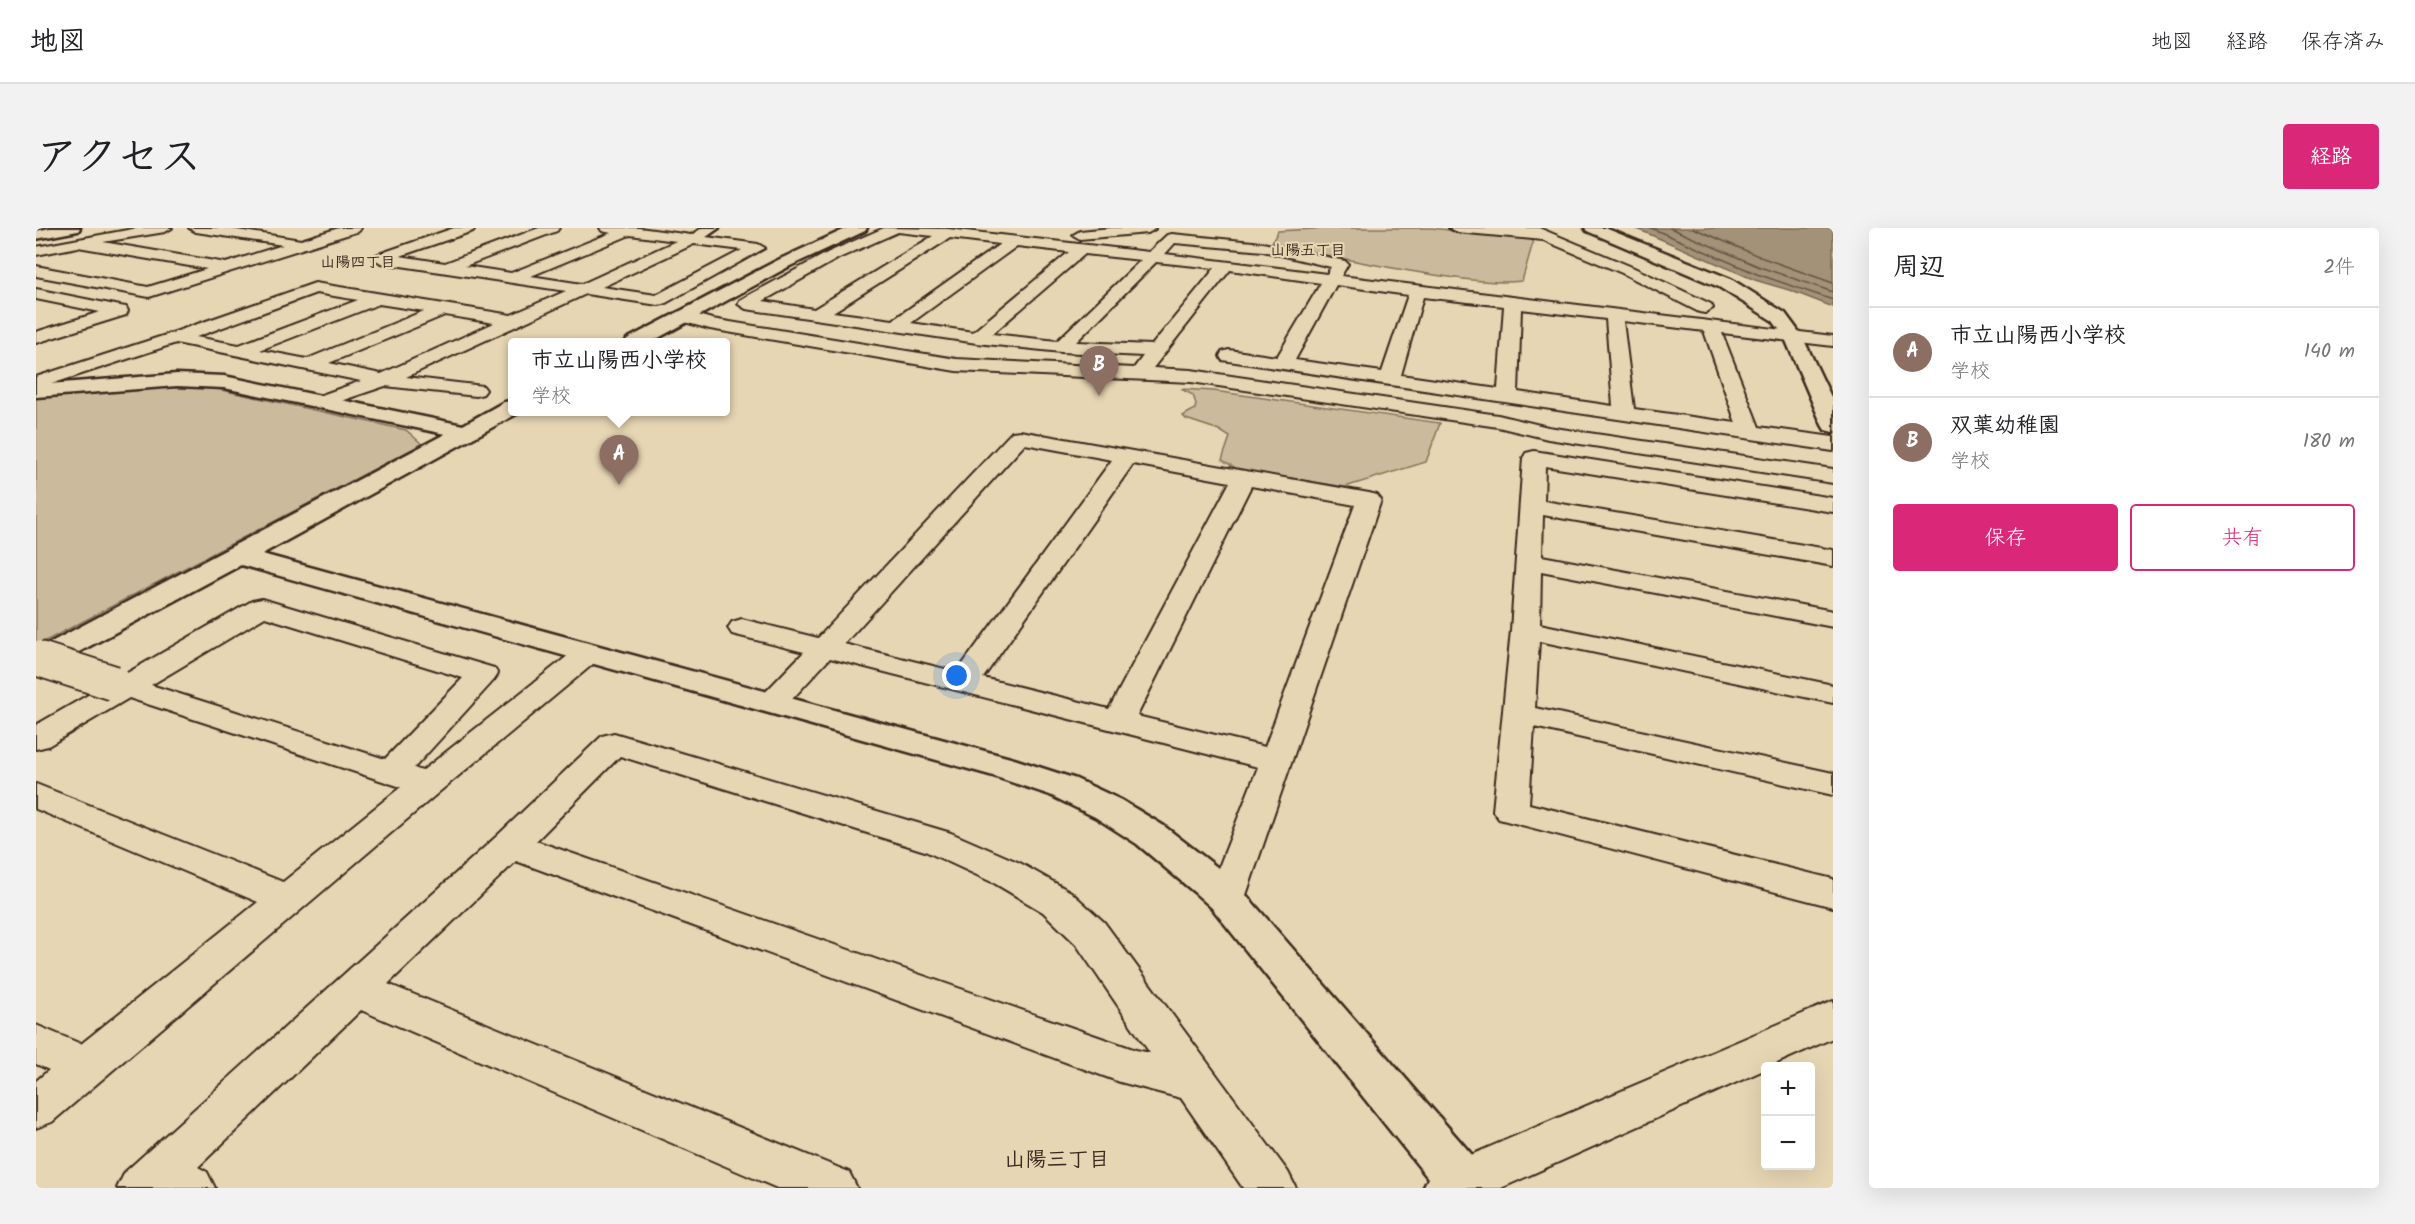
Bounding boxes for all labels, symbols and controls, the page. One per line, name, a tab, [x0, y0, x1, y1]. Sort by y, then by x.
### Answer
text: 地図	[30, 20, 86, 65]
text: 地図	[2151, 26, 2193, 59]
text: 経路	[2226, 26, 2268, 59]
text: 保存済み	[2301, 26, 2385, 59]
button: 経路	[2283, 124, 2379, 189]
text: アクセス	[36, 125, 201, 192]
district label: 山陽五丁目	[1270, 239, 1346, 263]
text: 周辺	[1893, 247, 1945, 289]
district label: 山陽四丁目	[320, 251, 396, 275]
text: 2件	[2323, 252, 2355, 284]
text: 市立山陽西小学校	[1950, 319, 2126, 354]
text: A	[1906, 336, 1919, 368]
text: 140 m	[2304, 336, 2355, 368]
popup	[508, 338, 730, 416]
text: 市立山陽西小学校	[531, 344, 707, 379]
pin: B	[1080, 346, 1118, 396]
text: 学校	[1950, 356, 1990, 388]
text: 学校	[531, 381, 571, 413]
text: 双葉幼稚園	[1950, 409, 2060, 444]
text: B	[1906, 426, 1919, 458]
text: 180 m	[2303, 426, 2355, 458]
pin: A	[600, 436, 638, 485]
text: 学校	[1950, 446, 1990, 478]
button: 保存	[1893, 504, 2118, 571]
button: 共有	[2130, 504, 2355, 571]
your location	[942, 661, 971, 690]
map controls	[1761, 1062, 1815, 1170]
button: +	[1761, 1062, 1815, 1116]
button: −	[1761, 1116, 1815, 1170]
district label: 山陽三丁目	[1005, 1144, 1110, 1177]

